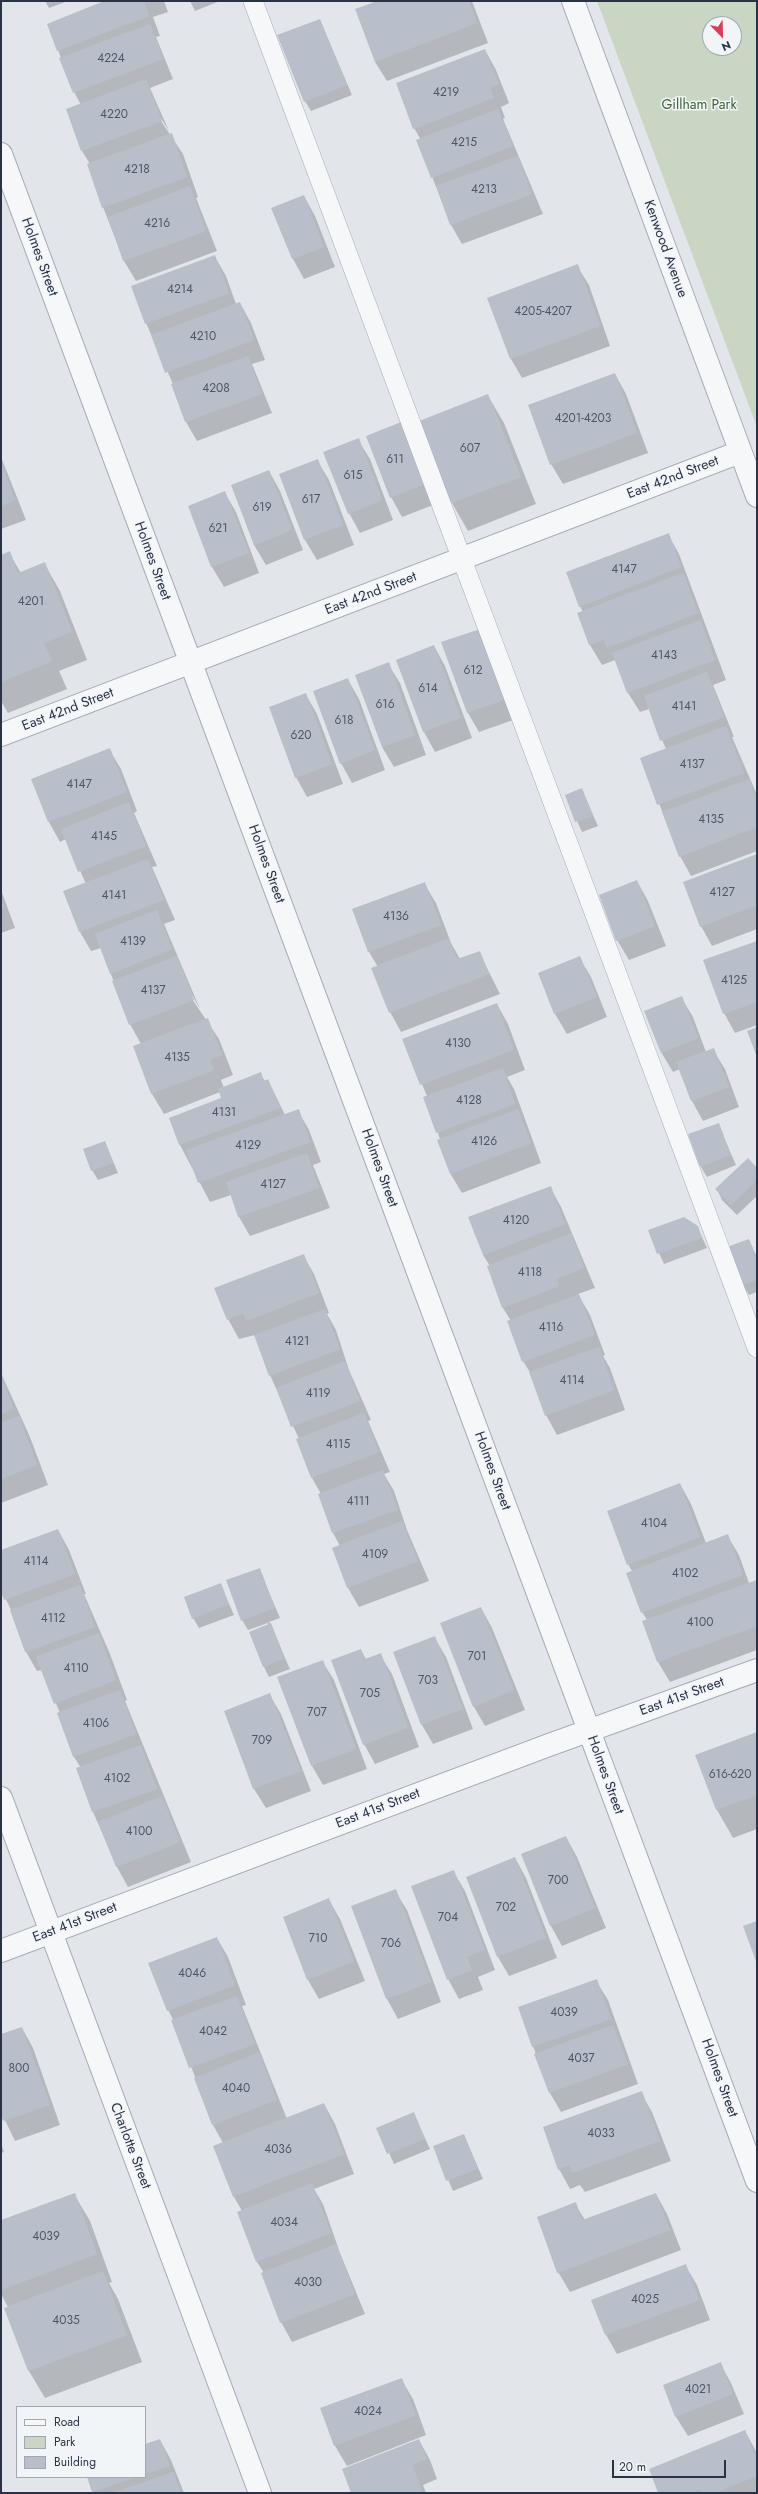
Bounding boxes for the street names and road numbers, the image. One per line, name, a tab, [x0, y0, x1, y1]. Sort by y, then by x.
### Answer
street label: Kenwood Avenue	[640, 198, 690, 300]
street label: Holmes Street	[17, 215, 61, 299]
street label: East 42nd Street	[625, 453, 721, 503]
street label: Holmes Street	[130, 519, 174, 603]
street label: East 42nd Street	[323, 569, 419, 619]
street label: East 42nd Street	[20, 685, 116, 735]
street label: Holmes Street	[244, 822, 288, 906]
street label: Holmes Street	[357, 1126, 401, 1210]
street label: Holmes Street	[470, 1429, 514, 1513]
street label: East 41st Street	[637, 1674, 727, 1720]
street label: Holmes Street	[583, 1733, 627, 1817]
street label: East 41st Street	[334, 1785, 422, 1833]
street label: East 41st Street	[31, 1899, 119, 1947]
street label: Holmes Street	[697, 2036, 741, 2120]
street label: Charlotte Street	[106, 2101, 154, 2191]

